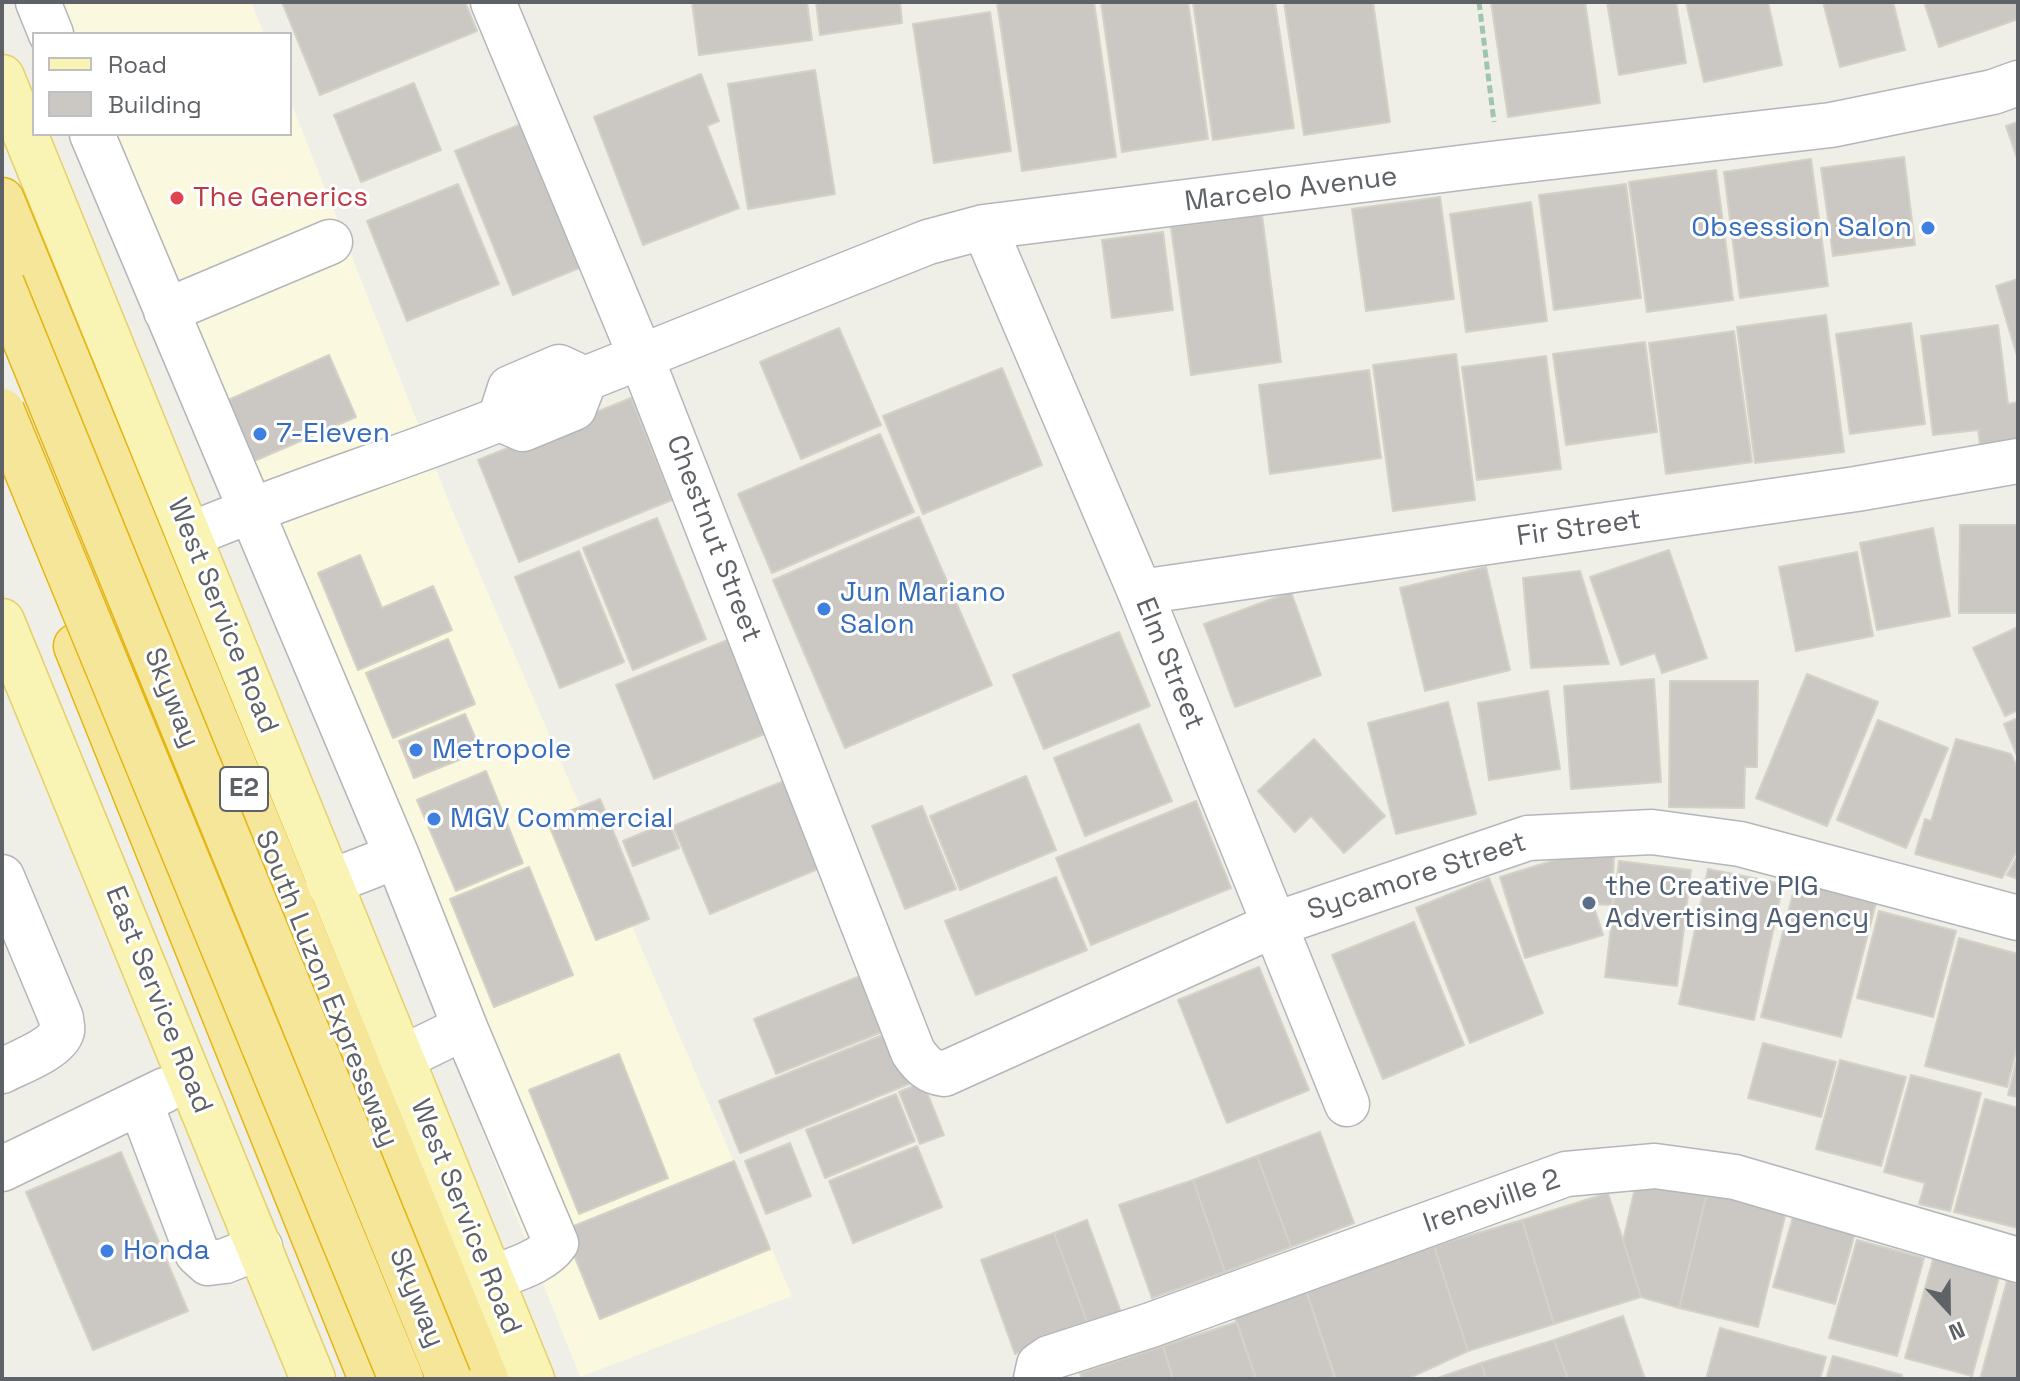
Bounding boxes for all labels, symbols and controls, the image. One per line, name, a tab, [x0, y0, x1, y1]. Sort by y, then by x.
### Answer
legend	[32, 32, 292, 136]
text: Road	[108, 49, 167, 80]
text: Building	[108, 89, 202, 120]
street label: Marcelo Avenue	[1183, 160, 1399, 220]
place label: The Generics	[193, 181, 368, 215]
marker: The Generics	[168, 189, 186, 207]
place label: Obsession Salon	[1691, 211, 1912, 245]
marker: Obsession Salon	[1919, 219, 1937, 237]
place label: 7-Eleven	[276, 417, 390, 451]
marker: 7-Eleven	[251, 425, 269, 443]
street label: Chestnut Street	[658, 431, 768, 647]
street label: West Service Road	[159, 493, 285, 739]
street label: Fir Street	[1515, 504, 1643, 554]
place label: Jun Mariano Salon	[840, 576, 1006, 642]
street label: Elm Street	[1127, 593, 1211, 735]
marker: Jun Mariano Salon	[815, 600, 833, 618]
street label: Skyway	[136, 643, 206, 753]
place label: Metropole	[432, 733, 571, 767]
marker: Metropole	[407, 741, 425, 759]
road number: E2	[220, 767, 268, 811]
place label: MGV Commercial	[450, 802, 673, 836]
marker: MGV Commercial	[425, 810, 443, 828]
street label: South Luzon Expressway	[247, 826, 405, 1152]
street label: Sycamore Street	[1303, 826, 1531, 928]
place label: the Creative PIG Advertising Agency	[1605, 870, 1869, 936]
street label: East Service Road	[97, 882, 219, 1118]
marker: the Creative PIG Advertising Agency	[1580, 894, 1598, 912]
street label: West Service Road	[402, 1094, 528, 1340]
street label: Ireneville 2	[1419, 1163, 1565, 1241]
place label: Honda	[123, 1234, 210, 1268]
marker: Honda	[98, 1242, 116, 1260]
street label: Skyway	[381, 1243, 451, 1353]
north arrow	[1908, 1269, 1988, 1349]
text: N	[1945, 1316, 1969, 1347]

